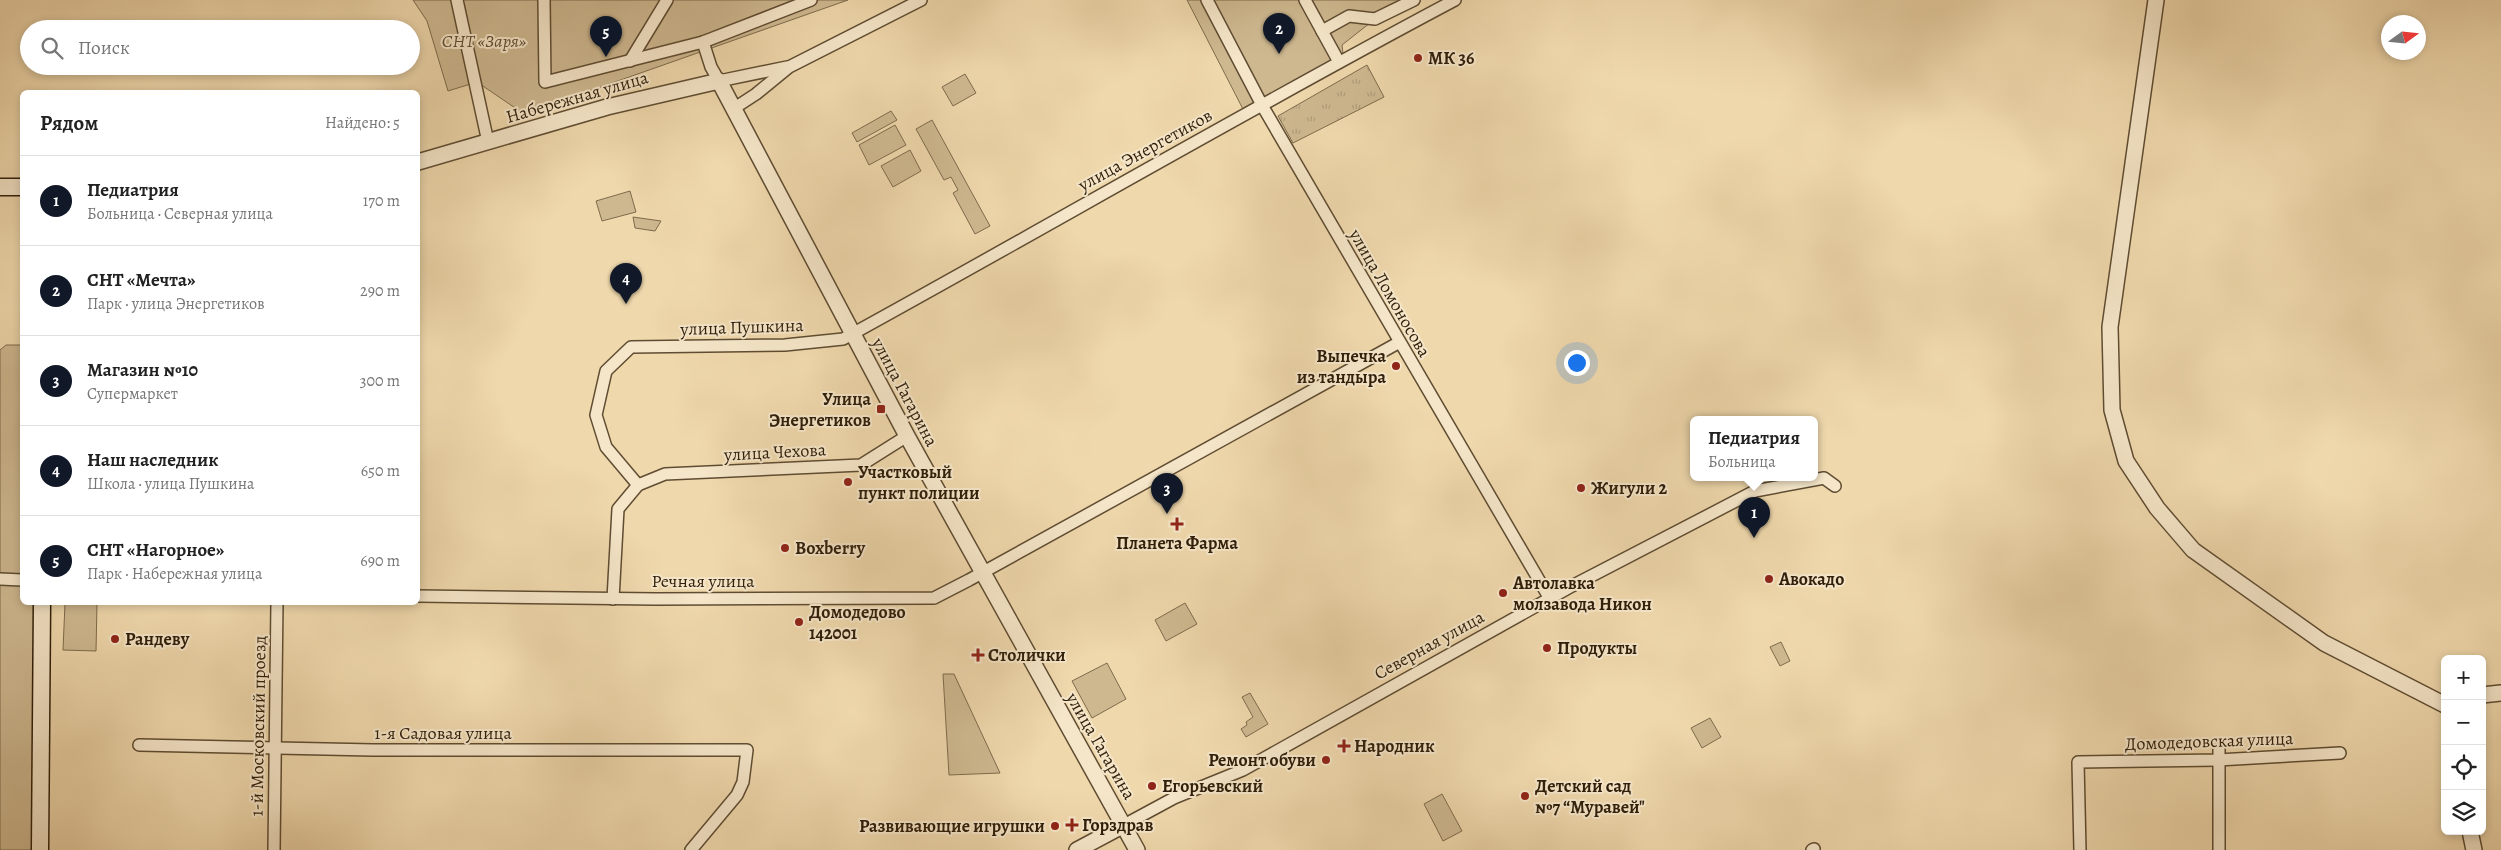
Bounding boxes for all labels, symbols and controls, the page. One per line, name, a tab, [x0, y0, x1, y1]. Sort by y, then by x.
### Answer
pin: 2	[1263, 13, 1295, 54]
north arrow	[2381, 15, 2426, 60]
pin: 5	[590, 16, 622, 57]
search box	[20, 20, 420, 75]
park label: СНТ «Заря»	[442, 29, 527, 53]
icon: search	[38, 34, 66, 62]
text: Поиск	[78, 35, 130, 61]
place label: МК 36	[1428, 46, 1474, 70]
marker: МК 36	[1412, 52, 1424, 64]
street label: Набережная улица	[503, 65, 652, 129]
street label: улица Энергетиков	[1073, 103, 1216, 197]
text: Рядом	[40, 109, 98, 137]
text: Найдено: 5	[325, 112, 400, 134]
text: Педиатрия	[87, 177, 179, 203]
text: 1	[53, 190, 59, 212]
text: 170 m	[363, 190, 400, 212]
text: Больница · Северная улица	[87, 203, 273, 225]
street label: улица Ломоносова	[1343, 224, 1437, 362]
pin: 4	[610, 263, 642, 304]
text: СНТ «Мечта»	[87, 267, 196, 293]
text: 2	[52, 280, 60, 302]
text: 290 m	[360, 280, 400, 302]
text: Парк · улица Энергетиков	[87, 293, 265, 315]
street label: улица Пушкина	[679, 313, 805, 341]
street label: улица Гагарина	[866, 332, 944, 451]
place label: Выпечка из тандыра	[1297, 344, 1386, 389]
your location	[1564, 350, 1590, 376]
text: Магазин №10	[87, 357, 198, 383]
marker: Выпечка из тандыра	[1390, 360, 1402, 372]
text: 3	[53, 370, 59, 392]
text: 300 m	[360, 370, 400, 392]
text: Супермаркет	[87, 383, 178, 405]
place label: Улица Энергетиков	[769, 387, 871, 432]
marker: Улица Энергетиков	[875, 403, 887, 415]
popup	[1690, 416, 1818, 481]
text: Педиатрия	[1708, 425, 1800, 451]
street label: улица Чехова	[722, 437, 827, 467]
text: Наш наследник	[87, 447, 219, 473]
text: Больница	[1708, 451, 1776, 473]
text: 4	[52, 460, 60, 482]
text: 650 m	[361, 460, 400, 482]
place label: Участковый пункт полиции	[858, 460, 980, 505]
text: Школа · улица Пушкина	[87, 473, 254, 495]
pin: 3	[1151, 473, 1183, 514]
marker: Участковый пункт полиции	[842, 476, 854, 488]
place label: Жигули 2	[1591, 476, 1667, 500]
marker: Жигули 2	[1575, 482, 1587, 494]
pin: 1	[1738, 497, 1770, 538]
marker: Планета Фарма	[1171, 518, 1183, 530]
place label: Планета Фарма	[1116, 531, 1238, 555]
place label: Boxberry	[795, 536, 866, 560]
text: СНТ «Нагорное»	[87, 537, 224, 563]
marker: Boxberry	[779, 542, 791, 554]
text: 5	[53, 550, 59, 572]
text: 690 m	[360, 550, 400, 572]
text: Парк · Набережная улица	[87, 563, 262, 585]
place label: Авокадо	[1778, 567, 1844, 591]
street label: Речная улица	[652, 569, 755, 593]
place label: Автолавка молзавода Никон	[1512, 571, 1652, 616]
marker: Авокадо	[1763, 573, 1775, 585]
marker: Автолавка молзавода Никон	[1497, 587, 1509, 599]
place label: Домодедово 142001	[809, 600, 906, 645]
street label: Северная улица	[1370, 605, 1489, 685]
marker: Домодедово 142001	[793, 616, 805, 628]
place label: Рандеву	[125, 627, 190, 651]
marker: Рандеву	[109, 633, 121, 645]
street label: 1-й Московский проезд	[244, 635, 272, 817]
place label: Продукты	[1557, 636, 1637, 660]
marker: Продукты	[1541, 642, 1553, 654]
place label: Столички	[988, 643, 1066, 667]
marker: Столички	[972, 649, 984, 661]
map controls	[2441, 655, 2486, 835]
button: +	[2441, 655, 2486, 700]
street label: улица Гагарина	[1060, 687, 1142, 805]
button: −	[2441, 700, 2486, 745]
street label: 1-я Садовая улица	[374, 721, 512, 745]
street label: Домодедовская улица	[2124, 726, 2294, 756]
place label: Народник	[1354, 734, 1435, 758]
marker: Народник	[1338, 740, 1350, 752]
button: locate	[2441, 745, 2486, 790]
place label: Ремонт обуви	[1208, 748, 1316, 772]
marker: Ремонт обуви	[1320, 754, 1332, 766]
place label: Егорьевский	[1162, 774, 1263, 798]
place label: Детский сад №7 “Муравей"	[1535, 774, 1645, 819]
marker: Егорьевский	[1146, 780, 1158, 792]
marker: Детский сад №7 “Муравей"	[1519, 790, 1531, 802]
button: layers	[2441, 790, 2486, 835]
place label: Горздрав	[1082, 813, 1153, 837]
place label: Развивающие игрушки	[859, 814, 1045, 838]
marker: Горздрав	[1066, 819, 1078, 831]
marker: Развивающие игрушки	[1049, 820, 1061, 832]

